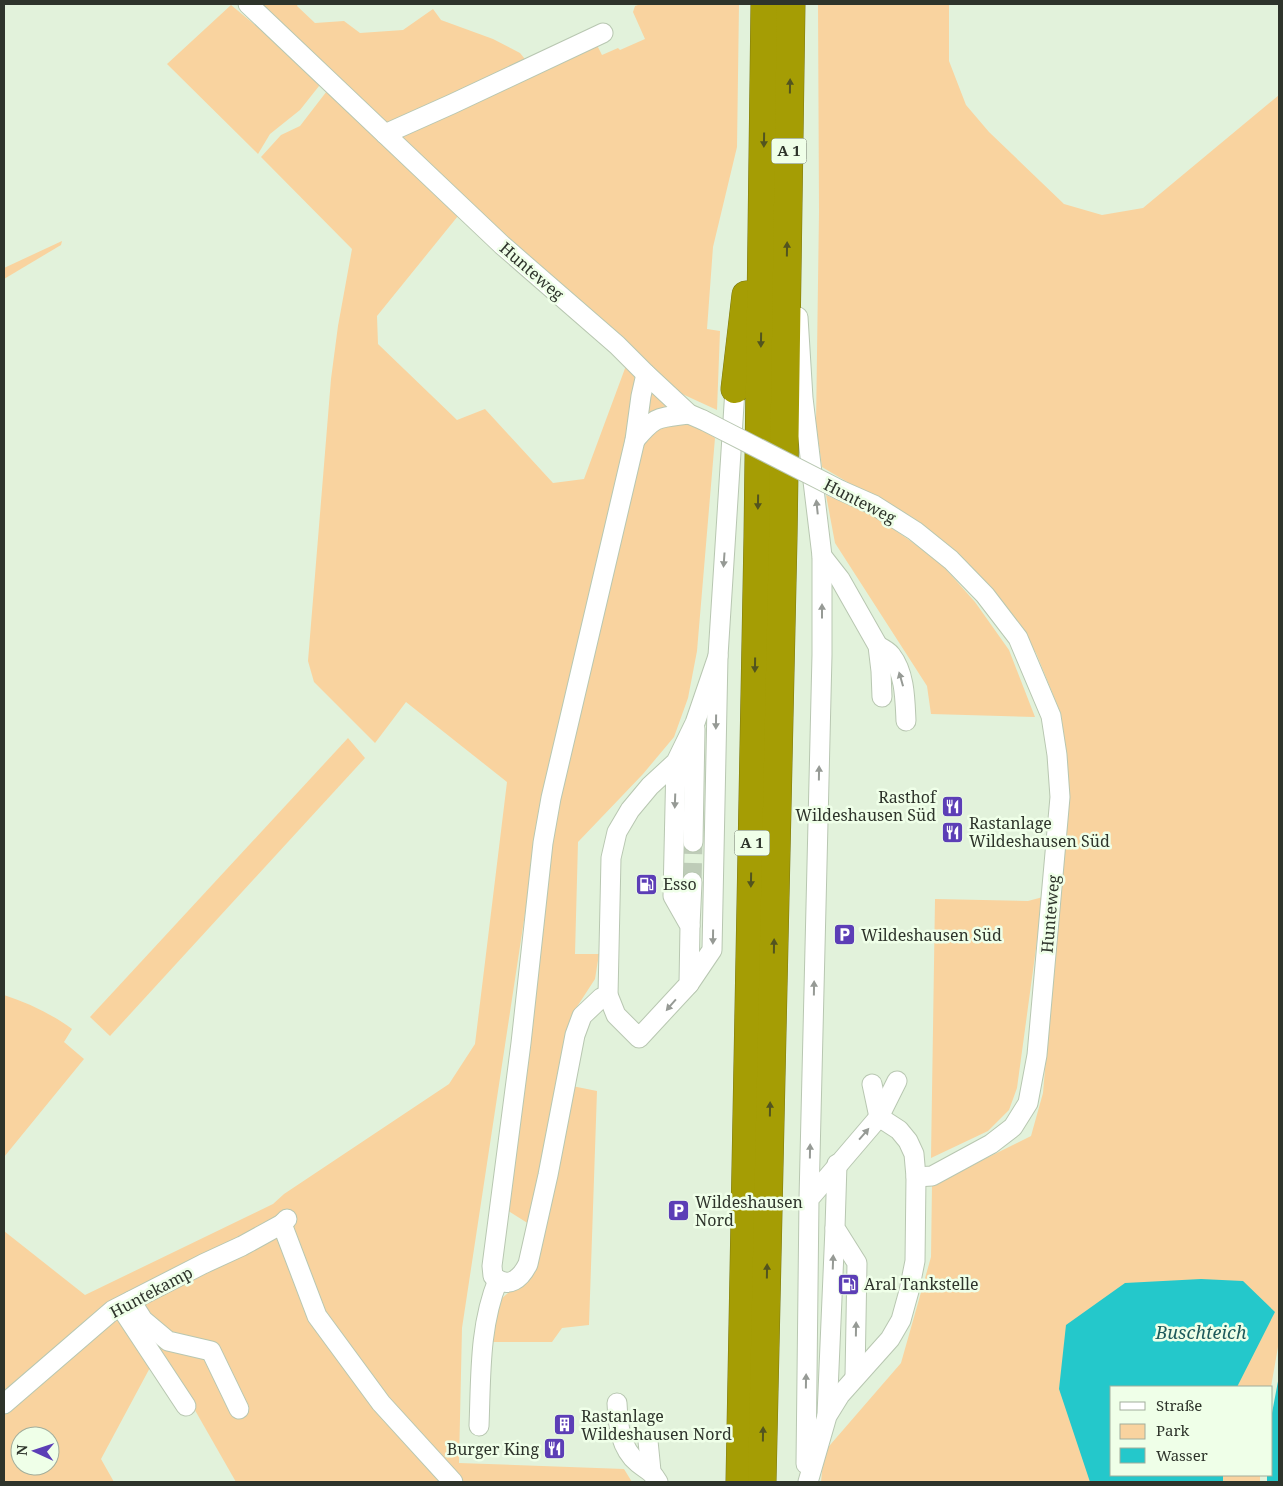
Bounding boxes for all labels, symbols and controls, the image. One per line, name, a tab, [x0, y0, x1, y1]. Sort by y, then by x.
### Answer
one-way arrow	[786, 78, 794, 94]
one-way arrow	[760, 132, 768, 148]
road number: A 1	[772, 138, 806, 164]
street label: Hunteweg	[495, 237, 569, 305]
one-way arrow	[784, 240, 792, 256]
one-way arrow	[757, 332, 765, 348]
street label: Hunteweg	[820, 473, 900, 529]
one-way arrow	[754, 495, 762, 511]
one-way arrow	[813, 499, 821, 515]
one-way arrow	[720, 552, 728, 568]
one-way arrow	[818, 603, 826, 619]
one-way arrow	[751, 657, 759, 673]
one-way arrow	[897, 671, 905, 686]
one-way arrow	[712, 714, 720, 730]
one-way arrow	[816, 765, 824, 781]
place label: Rasthof Wildeshausen Süd	[795, 786, 938, 826]
one-way arrow	[671, 794, 679, 810]
restaurant icon: Rasthof Wildeshausen Süd	[940, 794, 964, 818]
place label: Rastanlage Wildeshausen Süd	[969, 812, 1110, 852]
restaurant icon: Rastanlage Wildeshausen Süd	[941, 820, 965, 844]
road number: A 1	[734, 830, 770, 856]
fuel station icon: Esso	[635, 872, 659, 896]
one-way arrow	[747, 872, 755, 888]
place label: Esso	[663, 873, 697, 895]
street label: Hunteweg	[1036, 874, 1064, 954]
parking icon: Wildeshausen Süd	[833, 923, 857, 947]
place label: Wildeshausen Süd	[861, 924, 1002, 946]
one-way arrow	[708, 929, 716, 945]
one-way arrow	[770, 938, 778, 954]
one-way arrow	[810, 980, 818, 996]
one-way arrow	[665, 998, 677, 1010]
one-way arrow	[767, 1100, 775, 1116]
one-way arrow	[858, 1128, 870, 1140]
one-way arrow	[806, 1142, 814, 1158]
place label: Wildeshausen Nord	[695, 1191, 803, 1231]
parking icon: Wildeshausen Nord	[667, 1199, 691, 1223]
one-way arrow	[830, 1254, 838, 1270]
street label: Huntekamp	[106, 1261, 196, 1323]
one-way arrow	[763, 1263, 771, 1279]
fuel station icon: Aral Tankstelle	[836, 1272, 860, 1296]
place label: Aral Tankstelle	[864, 1273, 979, 1295]
one-way arrow	[852, 1320, 860, 1336]
water label: Buschteich	[1155, 1320, 1247, 1344]
one-way arrow	[803, 1373, 811, 1389]
legend	[1110, 1386, 1273, 1476]
text: Straße	[1156, 1395, 1202, 1415]
place label: Rastanlage Wildeshausen Nord	[581, 1405, 732, 1445]
building icon: Rastanlage Wildeshausen Nord	[553, 1413, 577, 1437]
text: Park	[1156, 1420, 1190, 1440]
one-way arrow	[759, 1425, 767, 1441]
north arrow	[10, 1426, 60, 1476]
restaurant icon: Burger King	[543, 1437, 567, 1461]
place label: Burger King	[447, 1438, 539, 1460]
text: N	[12, 1444, 31, 1456]
text: Wasser	[1156, 1445, 1208, 1465]

